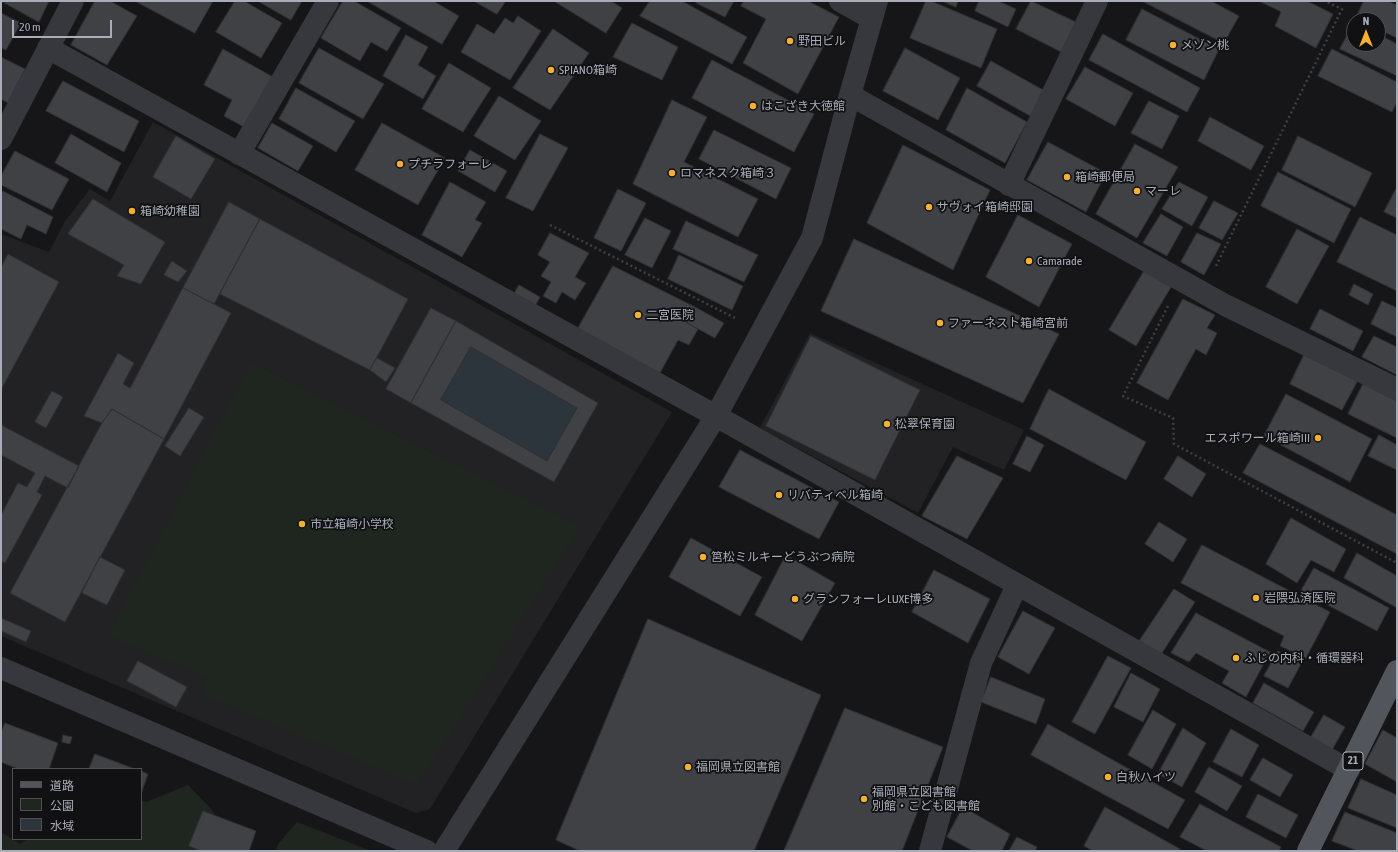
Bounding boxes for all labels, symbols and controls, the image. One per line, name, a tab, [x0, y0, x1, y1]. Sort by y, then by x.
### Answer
scale bar	[14, 12, 114, 38]
north arrow	[1346, 12, 1386, 52]
text: N	[1363, 15, 1369, 27]
text: 20 m	[19, 20, 41, 34]
place label: 野田ビル	[798, 34, 846, 48]
marker: 野田ビル	[785, 36, 795, 46]
place label: メゾン桃	[1181, 38, 1229, 52]
marker: メゾン桃	[1168, 40, 1178, 50]
place label: SPIANO箱崎	[559, 63, 617, 77]
marker: SPIANO箱崎	[546, 65, 556, 75]
place label: はこざき大徳館	[761, 99, 845, 113]
marker: はこざき大徳館	[748, 101, 758, 111]
place label: プチラフォーレ	[408, 157, 492, 171]
marker: プチラフォーレ	[395, 159, 405, 169]
place label: ロマネスク箱崎３	[680, 166, 776, 180]
marker: ロマネスク箱崎３	[667, 168, 677, 178]
place label: 箱崎郵便局	[1075, 170, 1135, 184]
marker: 箱崎郵便局	[1062, 172, 1072, 182]
place label: マーレ	[1145, 184, 1181, 198]
marker: マーレ	[1132, 186, 1142, 196]
place label: サヴォイ箱崎邸園	[937, 200, 1033, 214]
marker: サヴォイ箱崎邸園	[924, 202, 934, 212]
place label: 箱崎幼稚園	[140, 204, 200, 218]
marker: 箱崎幼稚園	[127, 206, 137, 216]
place label: Camarade	[1037, 254, 1082, 268]
marker: Camarade	[1024, 256, 1034, 266]
place label: 二宮医院	[646, 308, 694, 322]
marker: 二宮医院	[633, 310, 643, 320]
place label: ファーネスト箱崎宮前	[948, 316, 1068, 330]
marker: ファーネスト箱崎宮前	[935, 318, 945, 328]
place label: 松翠保育園	[895, 417, 955, 431]
marker: 松翠保育園	[882, 419, 892, 429]
place label: エスポワール箱崎III	[1205, 431, 1310, 445]
marker: エスポワール箱崎III	[1313, 433, 1323, 443]
place label: リバティベル箱崎	[787, 488, 883, 502]
marker: リバティベル箱崎	[774, 490, 784, 500]
place label: 市立箱崎小学校	[310, 517, 394, 531]
marker: 市立箱崎小学校	[297, 519, 307, 529]
place label: 筥松ミルキーどうぶつ病院	[711, 550, 855, 564]
marker: 筥松ミルキーどうぶつ病院	[698, 552, 708, 562]
place label: 岩隈弘済医院	[1264, 591, 1336, 605]
place label: グランフォーレLUXE博多	[803, 592, 933, 606]
marker: 岩隈弘済医院	[1251, 593, 1261, 603]
marker: グランフォーレLUXE博多	[790, 594, 800, 604]
place label: ふじの内科・循環器科	[1244, 651, 1364, 665]
marker: ふじの内科・循環器科	[1231, 653, 1241, 663]
road number: 21	[1343, 752, 1363, 770]
place label: 福岡県立図書館	[696, 760, 780, 774]
marker: 福岡県立図書館	[683, 762, 693, 772]
legend	[12, 768, 142, 840]
place label: 白秋ハイツ	[1116, 770, 1176, 784]
marker: 白秋ハイツ	[1103, 772, 1113, 782]
text: 道路	[50, 779, 74, 793]
place label: 福岡県立図書館 別館・こども図書館	[872, 785, 980, 813]
marker: 福岡県立図書館 別館・こども図書館	[859, 794, 869, 804]
text: 公園	[50, 799, 74, 813]
text: 水域	[50, 819, 74, 833]

